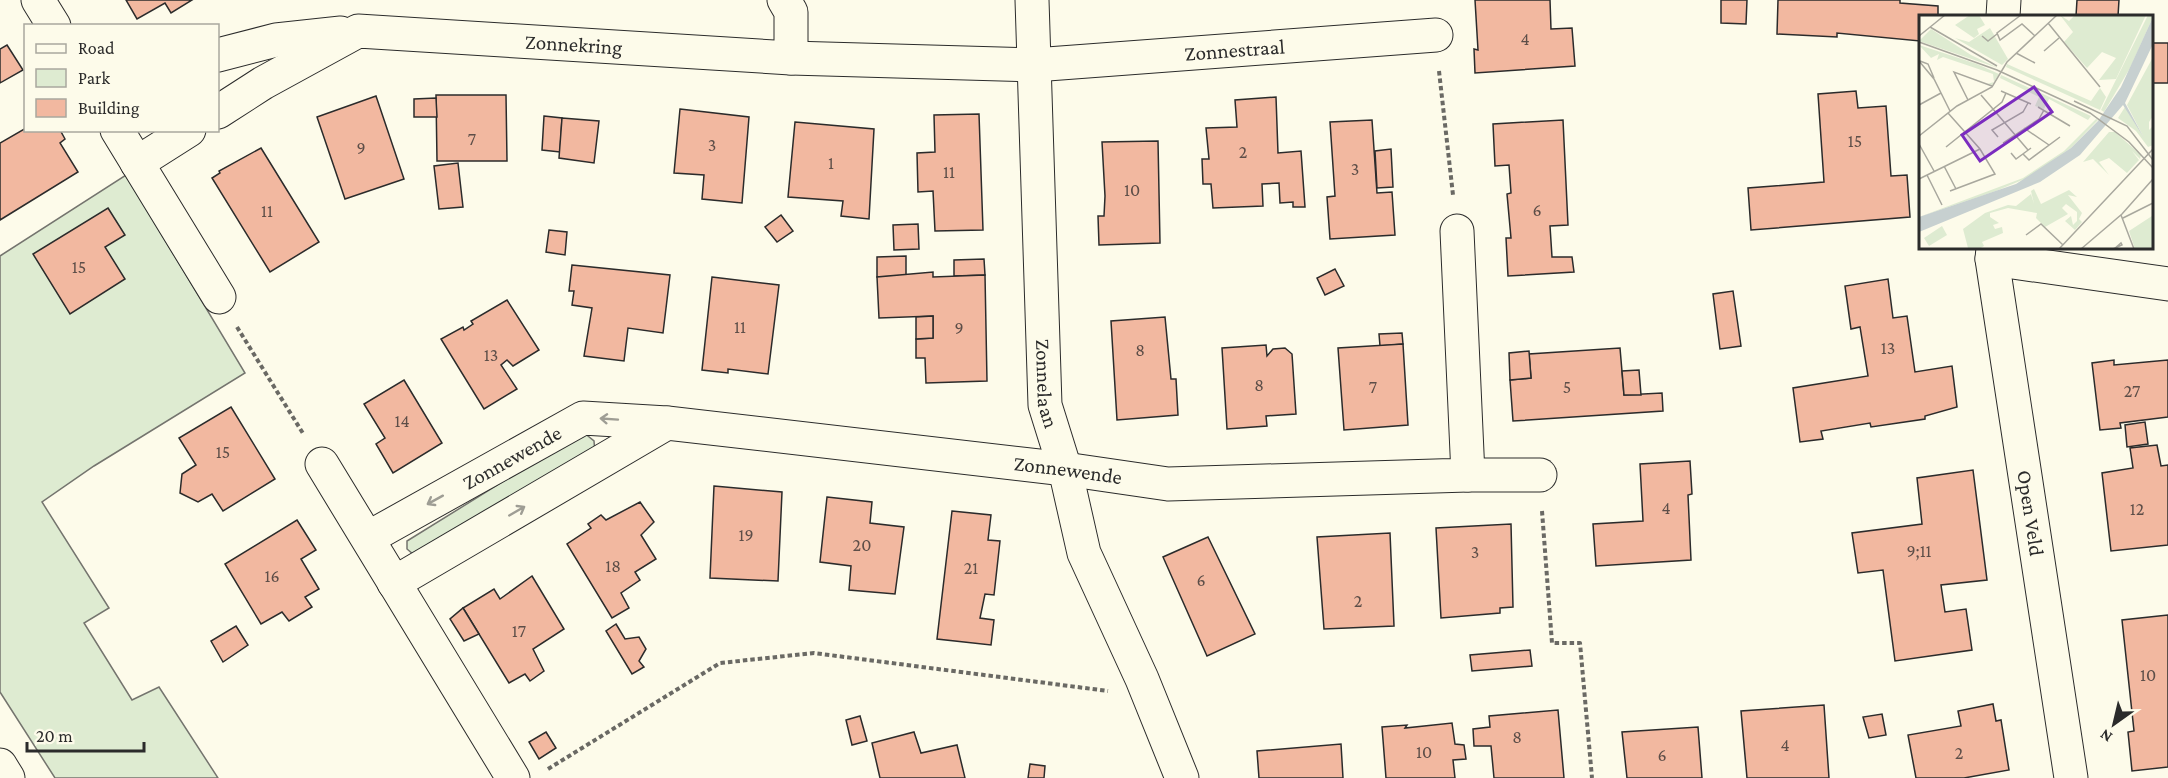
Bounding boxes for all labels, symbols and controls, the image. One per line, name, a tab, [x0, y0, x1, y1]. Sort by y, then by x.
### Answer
inset map	[1919, 15, 2153, 249]
legend	[24, 24, 219, 132]
street label: Zonnekring	[524, 29, 623, 59]
house number: 4	[1520, 29, 1530, 49]
street label: Zonnestraal	[1184, 34, 1286, 66]
text: Road	[78, 38, 115, 58]
text: Park	[78, 68, 110, 88]
text: Building	[78, 98, 140, 118]
house number: 7	[468, 129, 476, 149]
house number: 15	[1848, 131, 1862, 151]
house number: 3	[708, 135, 716, 155]
house number: 9	[356, 138, 366, 158]
house number: 2	[1239, 142, 1247, 162]
house number: 1	[828, 153, 834, 173]
house number: 3	[1351, 159, 1359, 179]
house number: 11	[943, 162, 955, 182]
house number: 10	[1124, 180, 1140, 200]
house number: 6	[1532, 200, 1542, 220]
house number: 11	[261, 201, 273, 221]
house number: 15	[72, 257, 86, 277]
house number: 11	[734, 317, 746, 337]
house number: 9	[954, 318, 964, 338]
house number: 13	[1881, 338, 1895, 358]
street label: Zonnelaan	[1031, 339, 1063, 431]
house number: 8	[1135, 340, 1145, 360]
house number: 13	[484, 345, 498, 365]
house number: 8	[1254, 375, 1264, 395]
house number: 7	[1369, 377, 1377, 397]
house number: 5	[1563, 377, 1571, 397]
house number: 27	[2124, 381, 2140, 401]
house number: 14	[394, 411, 410, 431]
one-way arrow	[599, 414, 619, 425]
street label: Zonnewende	[459, 420, 566, 495]
house number: 15	[216, 442, 230, 462]
street label: Zonnewende	[1012, 451, 1124, 489]
street label: Open Veld	[2012, 468, 2049, 558]
one-way arrow	[427, 495, 445, 506]
house number: 4	[1661, 498, 1671, 518]
house number: 12	[2130, 499, 2144, 519]
one-way arrow	[508, 504, 525, 516]
house number: 19	[738, 525, 754, 545]
house number: 20	[853, 535, 871, 555]
house number: 9;11	[1906, 541, 1932, 561]
house number: 3	[1471, 542, 1479, 562]
house number: 18	[605, 556, 621, 576]
house number: 21	[964, 558, 978, 578]
house number: 16	[264, 566, 280, 586]
house number: 6	[1196, 570, 1206, 590]
house number: 2	[1354, 591, 1362, 611]
house number: 17	[512, 621, 526, 641]
house number: 10	[2140, 665, 2156, 685]
north arrow	[2084, 694, 2144, 754]
scale bar	[27, 715, 144, 753]
text: 20 m	[36, 726, 73, 746]
text: N	[2097, 726, 2115, 746]
house number: 8	[1512, 727, 1522, 747]
house number: 4	[1780, 735, 1790, 755]
house number: 10	[1416, 742, 1432, 762]
house number: 2	[1955, 743, 1963, 763]
house number: 6	[1657, 745, 1667, 765]

